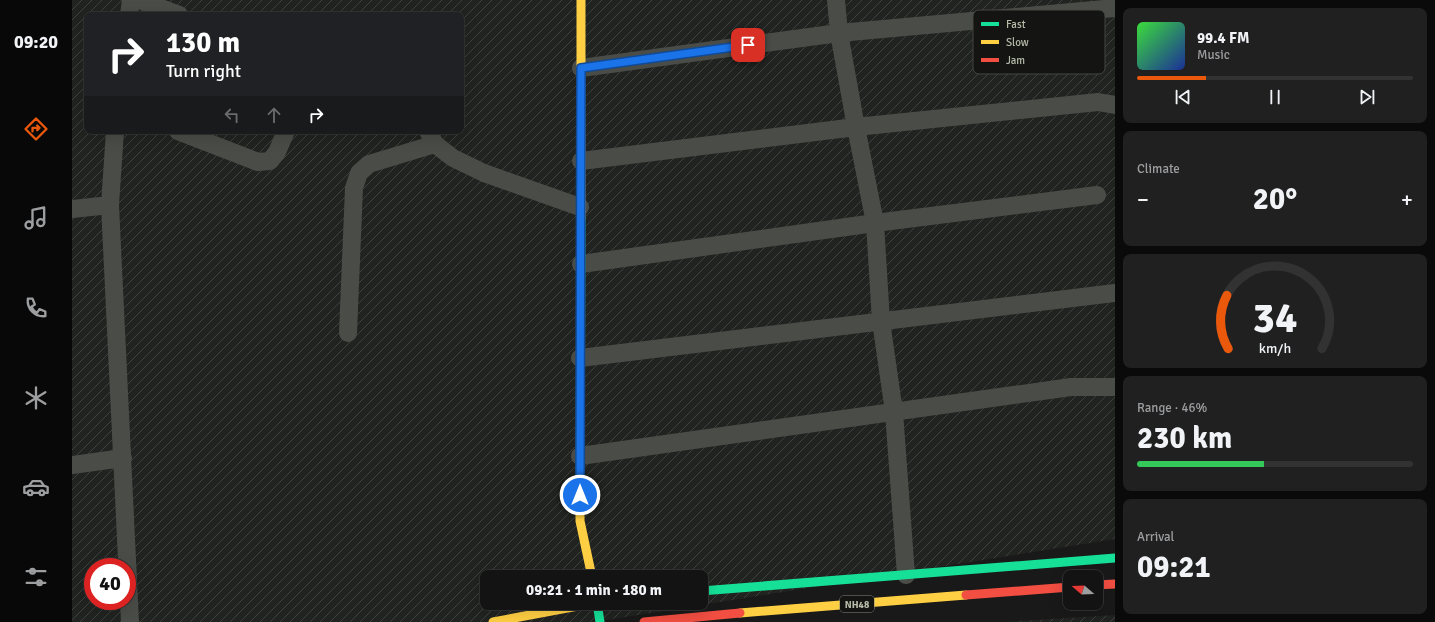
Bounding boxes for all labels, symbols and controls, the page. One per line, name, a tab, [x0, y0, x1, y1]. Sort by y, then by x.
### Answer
legend	[973, 10, 1105, 74]
text: Fast	[1006, 18, 1026, 31]
text: 130 m	[166, 26, 240, 60]
icon: right	[100, 28, 152, 80]
pin	[731, 28, 765, 62]
text: 99.4 FM	[1197, 29, 1249, 47]
text: 09:20	[14, 31, 58, 53]
icon: arrive	[737, 34, 759, 56]
text: Slow	[1006, 36, 1029, 49]
text: Music	[1197, 47, 1230, 63]
text: Jam	[1006, 54, 1025, 67]
text: Turn right	[166, 60, 241, 82]
icon: previous	[1172, 86, 1194, 108]
icon: pause	[1264, 86, 1286, 108]
icon: next	[1356, 86, 1378, 108]
icon: left	[221, 104, 243, 126]
icon: ahead	[263, 104, 285, 126]
icon: right	[305, 104, 327, 126]
icon: directions	[22, 115, 50, 143]
text: Climate	[1137, 161, 1180, 177]
text: 20°	[1253, 181, 1297, 218]
text: −	[1137, 186, 1149, 213]
text: +	[1401, 186, 1413, 213]
icon: music	[22, 204, 50, 232]
text: 34	[1253, 293, 1297, 344]
icon: phone	[22, 294, 50, 322]
text: km/h	[1259, 340, 1291, 357]
icon: climate	[22, 384, 50, 412]
text: Range · 46%	[1137, 400, 1207, 416]
text: 230 km	[1137, 420, 1232, 457]
icon: car	[22, 473, 50, 501]
position arrow	[559, 474, 601, 516]
text: Arrival	[1137, 529, 1174, 545]
text: 09:21	[1137, 549, 1211, 586]
speed limit sign: 40	[84, 558, 136, 610]
icon: filters	[22, 563, 50, 591]
north arrow	[1063, 570, 1103, 610]
map controls	[1063, 570, 1103, 610]
text: 09:21 · 1 min · 180 m	[526, 581, 662, 599]
road number: NH48	[840, 596, 874, 612]

